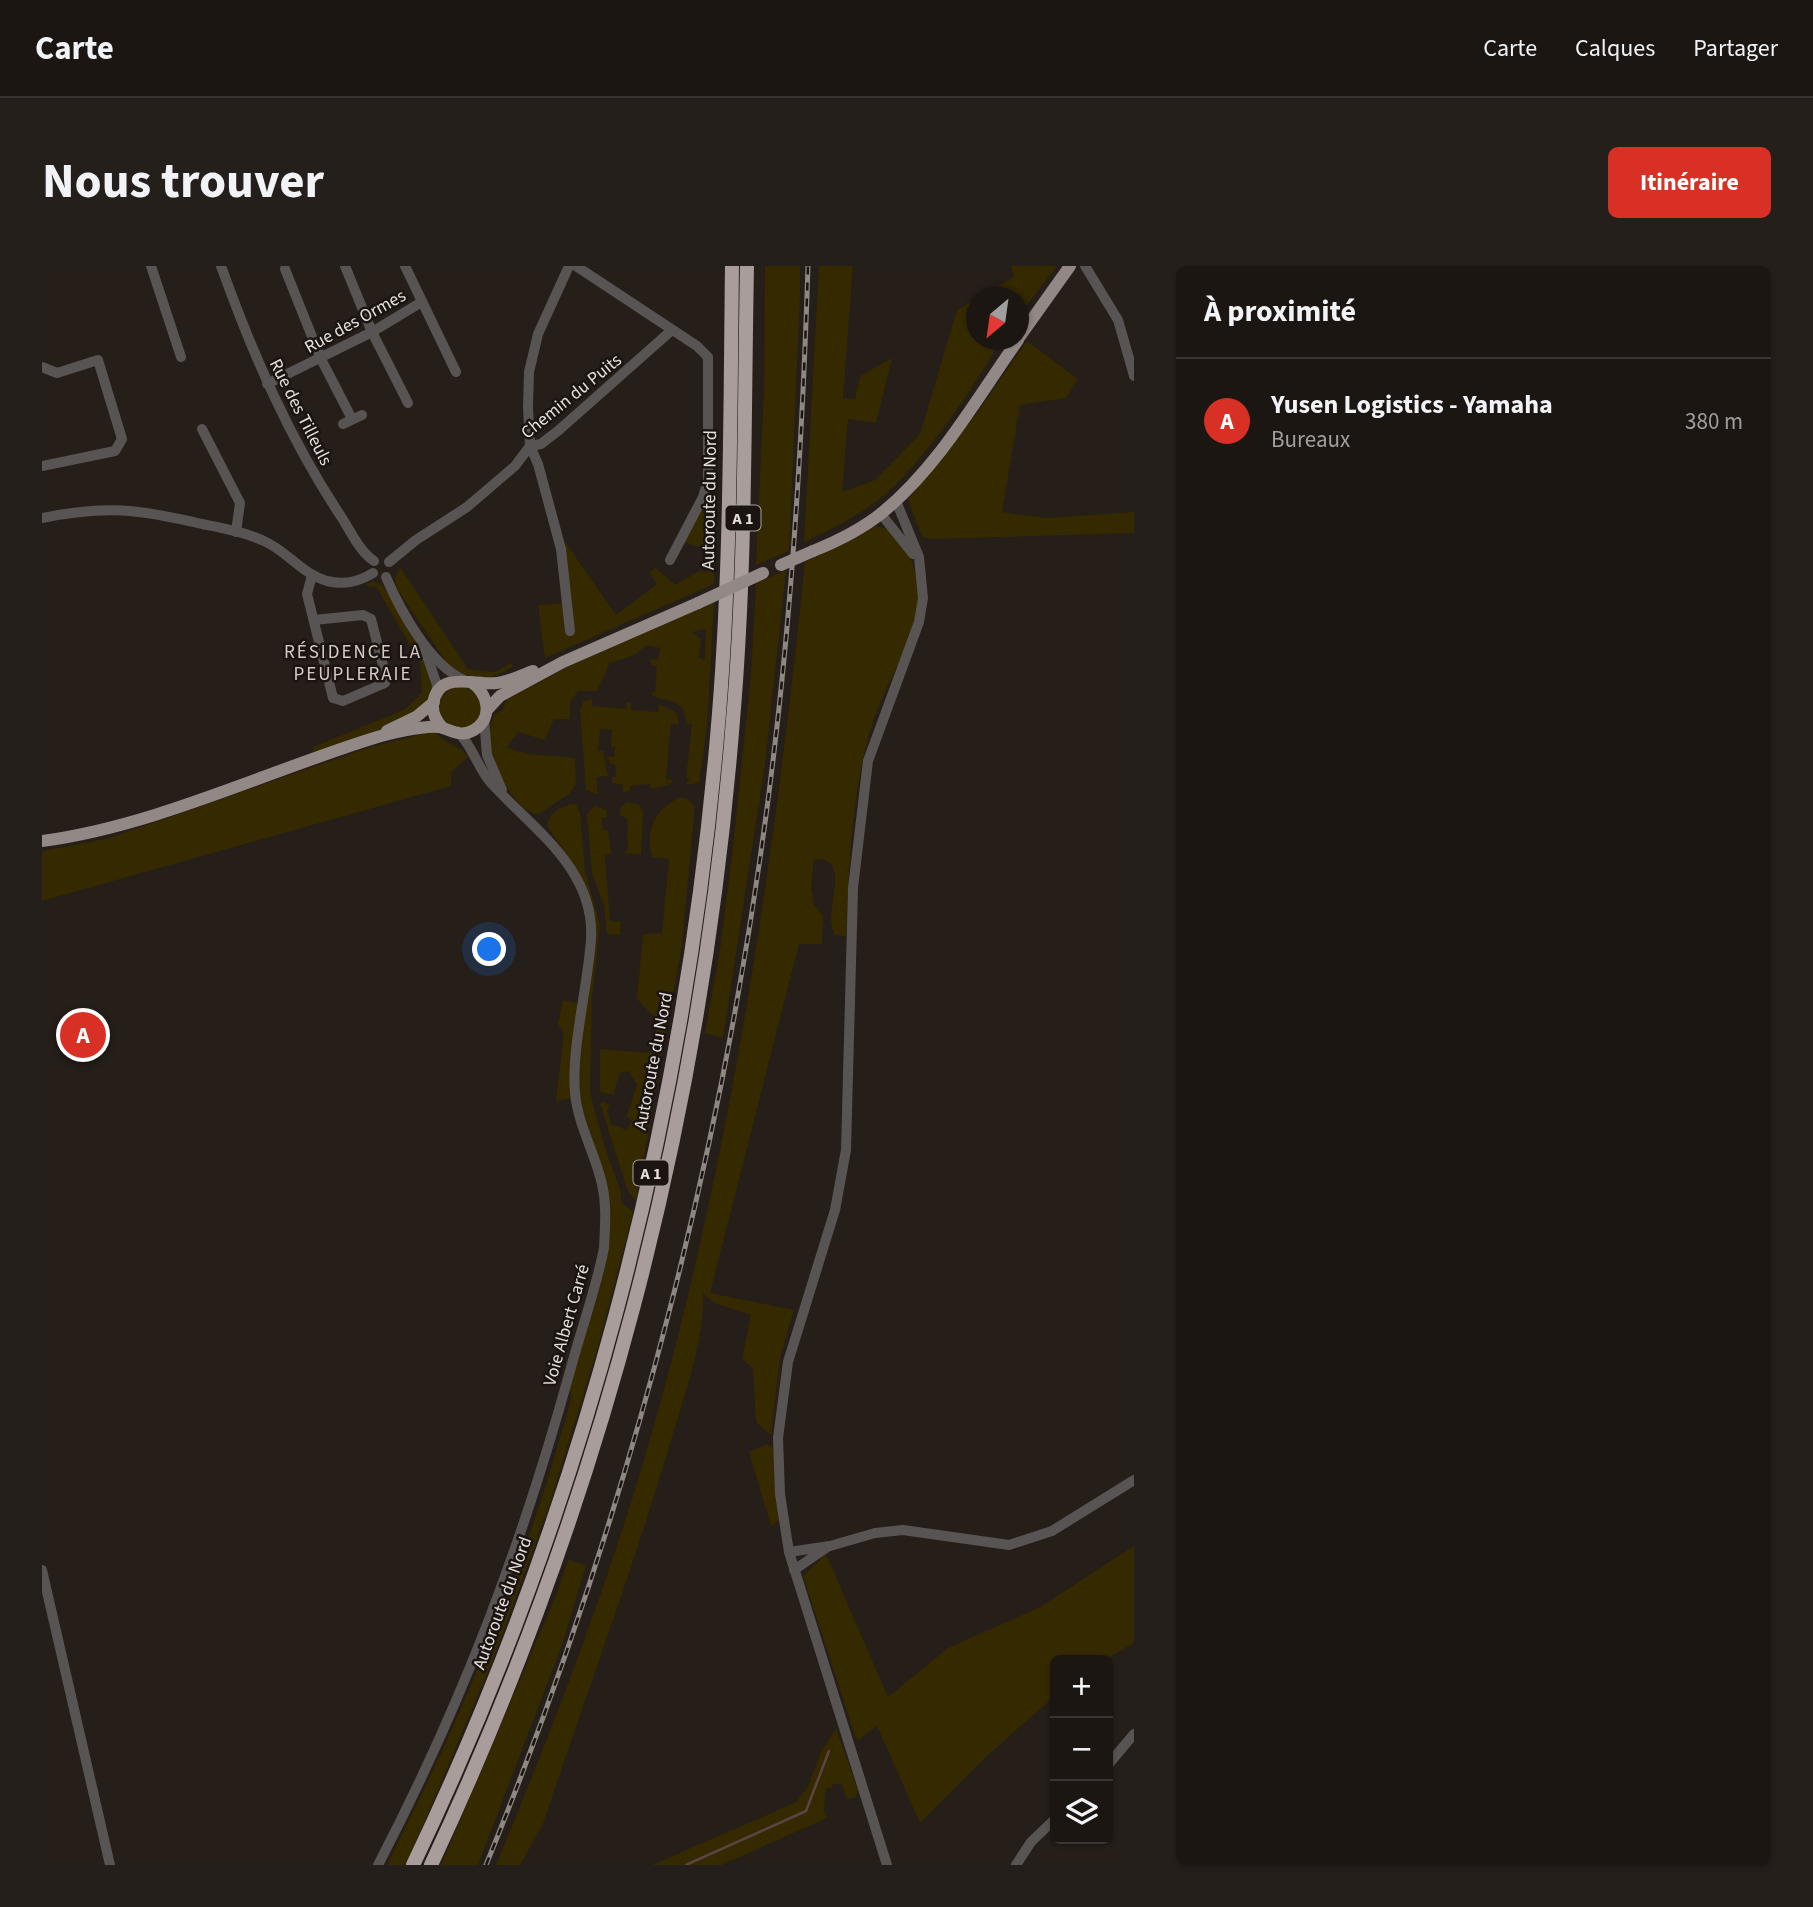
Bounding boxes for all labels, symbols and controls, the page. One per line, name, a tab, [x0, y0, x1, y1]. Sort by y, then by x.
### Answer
text: Carte	[35, 25, 114, 72]
text: Carte	[1483, 31, 1537, 66]
text: Calques	[1575, 31, 1655, 66]
text: Partager	[1693, 31, 1778, 66]
text: Nous trouver	[42, 147, 324, 217]
button: Itinéraire	[1608, 147, 1771, 218]
street label: Rue des Ormes	[300, 283, 410, 360]
north arrow	[966, 287, 1029, 350]
text: À proximité	[1204, 290, 1356, 333]
street label: Chemin du Puits	[516, 348, 627, 445]
street label: Rue des Tilleuls	[263, 355, 338, 470]
text: Yusen Logistics - Yamaha	[1271, 386, 1553, 423]
text: A	[1220, 405, 1234, 438]
text: 380 m	[1685, 405, 1743, 438]
text: Bureaux	[1271, 423, 1350, 456]
street label: Autoroute du Nord	[696, 430, 723, 570]
road number: A 1	[726, 506, 760, 530]
district label: RÉSIDENCE LA PEUPLERAIE	[284, 639, 422, 688]
your location	[472, 932, 506, 966]
street label: Autoroute du Nord	[628, 990, 679, 1132]
pin: A	[60, 1009, 106, 1061]
road number: A 1	[634, 1160, 668, 1186]
street label: Voie Albert Carré	[537, 1261, 596, 1389]
street label: Autoroute du Nord	[467, 1533, 538, 1673]
map controls	[1050, 1655, 1113, 1844]
button: +	[1050, 1655, 1113, 1718]
button: −	[1050, 1718, 1113, 1781]
button: layers	[1050, 1781, 1113, 1844]

